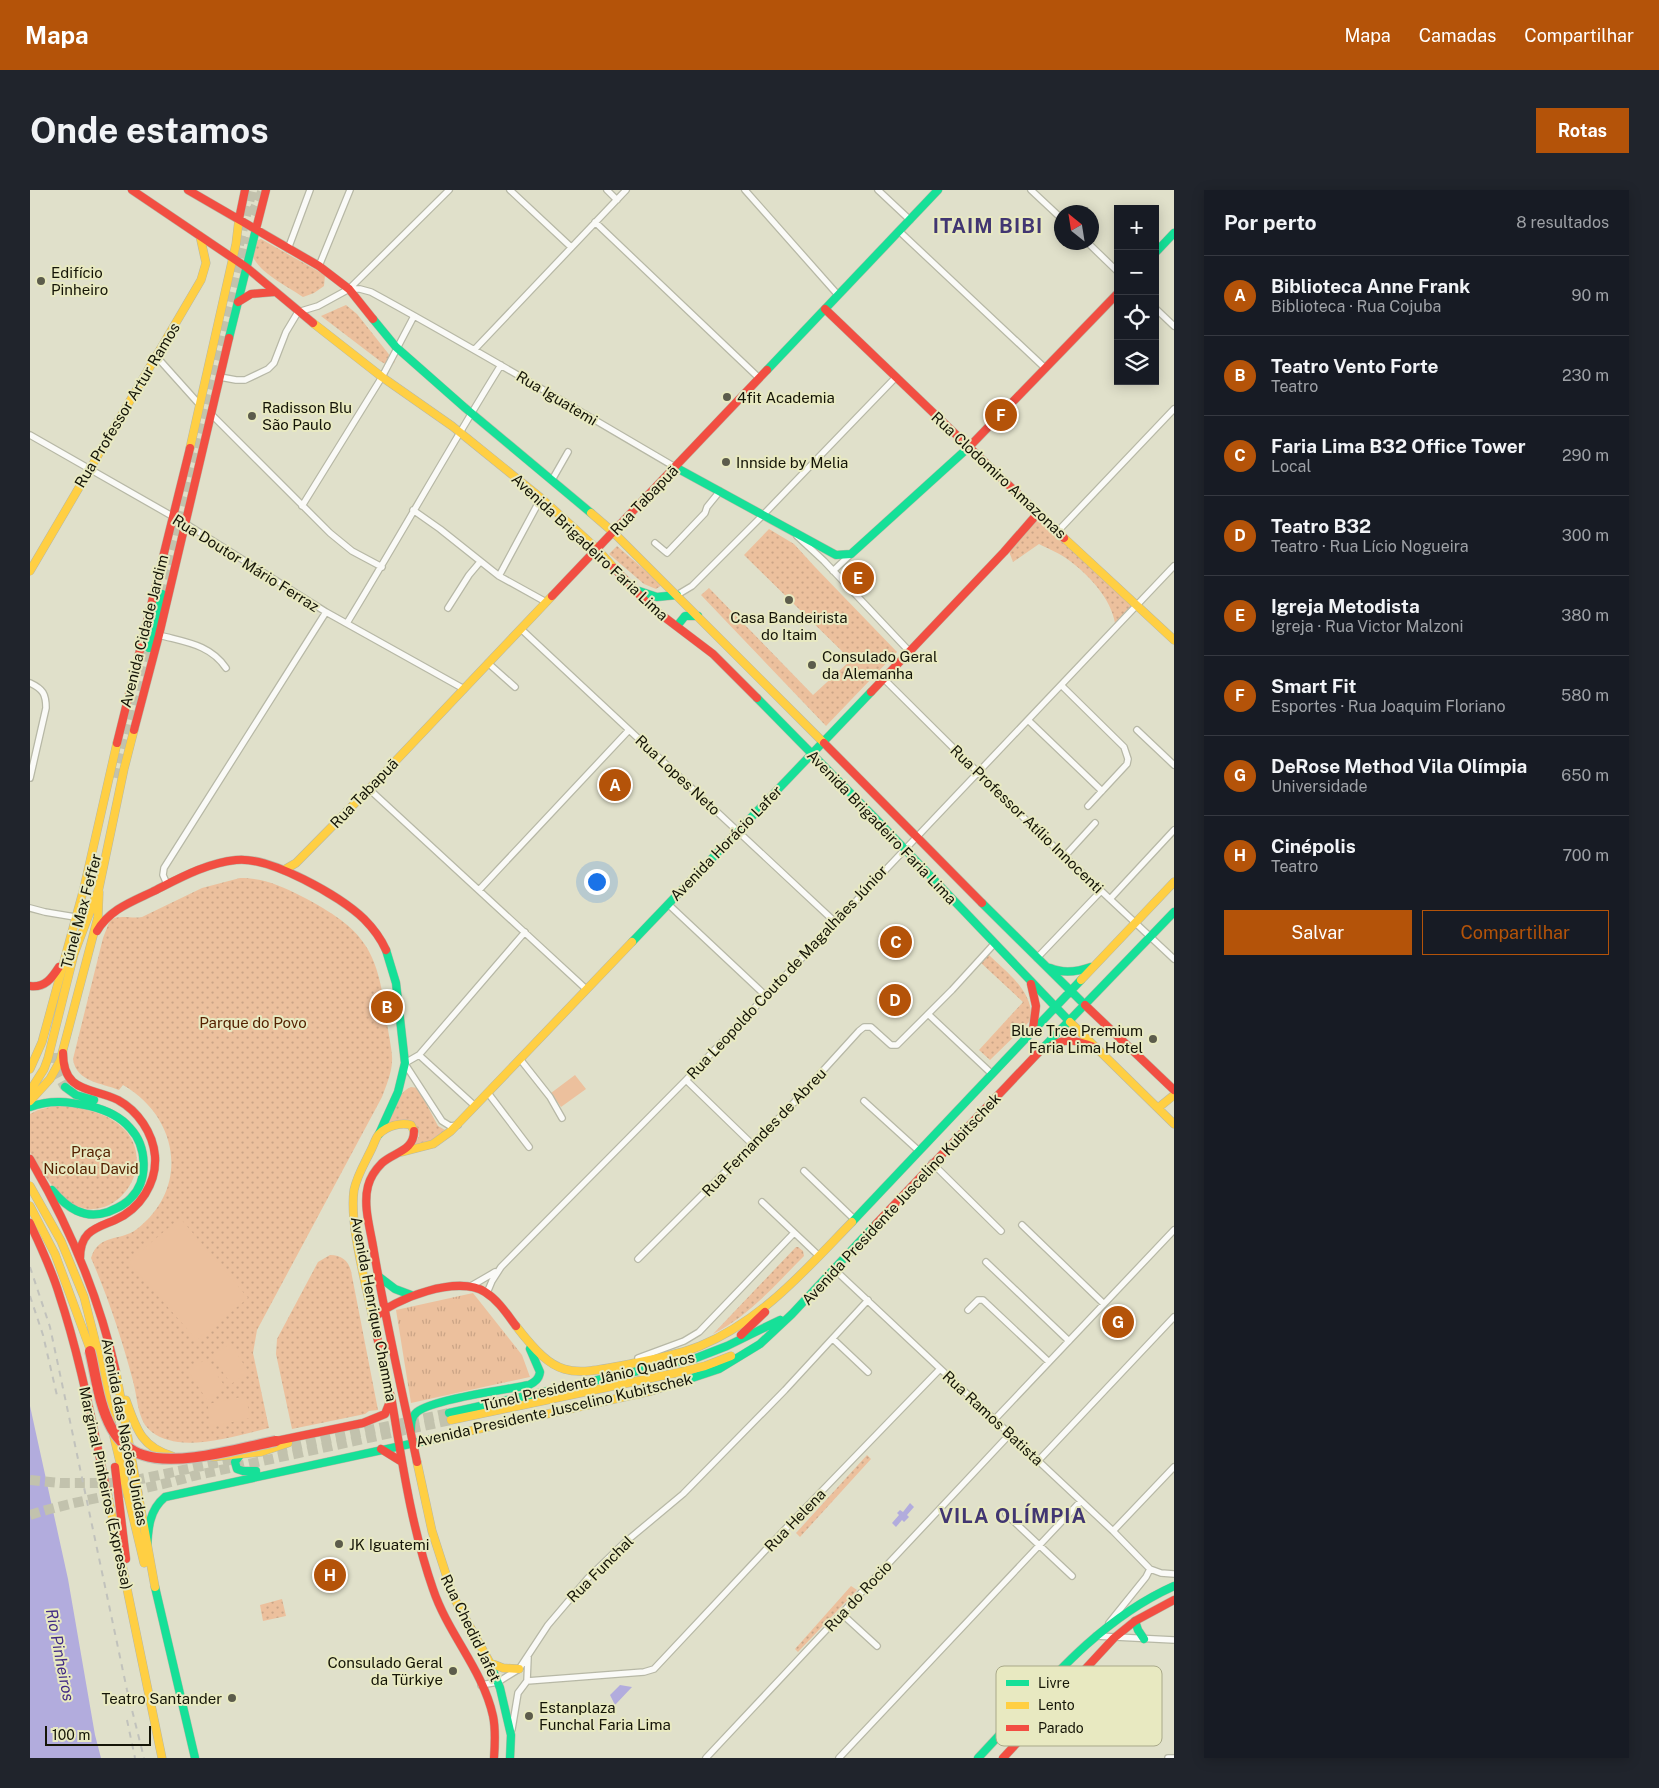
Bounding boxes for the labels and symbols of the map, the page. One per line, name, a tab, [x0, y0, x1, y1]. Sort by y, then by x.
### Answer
north arrow	[1054, 205, 1099, 250]
district label: ITAIM BIBI	[933, 214, 1043, 238]
place label: Edifício Pinheiro	[51, 264, 108, 298]
marker: Edifício Pinheiro	[35, 275, 47, 287]
street label: Rua Professor Artur Ramos	[71, 320, 183, 490]
street label: Rua Iguatemi	[513, 367, 601, 429]
place label: 4fit Academia	[737, 389, 835, 406]
marker: 4fit Academia	[721, 391, 733, 403]
pin: F	[985, 396, 1017, 434]
place label: Radisson Blu São Paulo	[262, 399, 352, 433]
street label: Rua Clodomiro Amazonas	[928, 408, 1070, 542]
marker: Radisson Blu São Paulo	[246, 410, 258, 422]
place label: Innside by Melia	[736, 454, 848, 471]
marker: Innside by Melia	[720, 456, 732, 468]
street label: Rua Tabapuã	[607, 462, 681, 538]
street label: Avenida Brigadeiro Faria Lima	[508, 470, 672, 624]
street label: Rua Doutor Mário Ferraz	[170, 511, 322, 615]
street label: Avenida Cidade Jardim	[117, 553, 171, 709]
pin: E	[842, 559, 874, 597]
marker: Casa Bandeirista do Itaim	[783, 594, 795, 606]
place label: Casa Bandeirista do Itaim	[730, 609, 848, 643]
place label: Consulado Geral da Alemanha	[822, 648, 937, 682]
marker: Consulado Geral da Alemanha	[806, 659, 818, 671]
street label: Rua Lopes Neto	[632, 731, 724, 819]
street label: Rua Professor Atílio Innocenti	[947, 741, 1107, 897]
street label: Avenida Brigadeiro Faria Lima	[804, 747, 960, 907]
street label: Rua Tabapuã	[327, 755, 401, 831]
pin: A	[599, 766, 631, 804]
street label: Avenida Horácio Lafer	[667, 782, 785, 904]
street label: Túnel Max Feffer	[57, 852, 105, 970]
street label: Rua Leopoldo Couto de Magalhães Júnior	[683, 862, 891, 1082]
your location	[584, 869, 610, 895]
pin: C	[880, 923, 912, 961]
pin: D	[879, 981, 911, 1019]
pin: B	[371, 988, 403, 1026]
park label: Parque do Povo	[199, 1014, 307, 1031]
place label: Blue Tree Premium Faria Lima Hotel	[1011, 1022, 1143, 1056]
marker: Blue Tree Premium Faria Lima Hotel	[1147, 1033, 1159, 1045]
street label: Rua Fernandes de Abreu	[698, 1065, 830, 1199]
street label: Avenida Presidente Juscelino Kubitschek	[798, 1090, 1004, 1308]
park label: Praça Nicolau David	[43, 1143, 139, 1177]
street label: Avenida Henrique Chamma	[348, 1215, 400, 1403]
pin: G	[1102, 1303, 1134, 1341]
street label: Avenida das Nações Unidas	[98, 1337, 152, 1527]
street label: Túnel Presidente Jânio Quadros	[480, 1348, 696, 1414]
street label: Rua Ramos Batista	[939, 1367, 1047, 1469]
street label: Avenida Presidente Juscelino Kubitschek	[414, 1370, 694, 1450]
street label: Marginal Pinheiros (Expressa)	[76, 1385, 136, 1591]
street label: Rua Helena	[761, 1485, 829, 1555]
district label: VILA OLÍMPIA	[939, 1503, 1087, 1528]
street label: Rua Funchal	[563, 1532, 637, 1606]
place label: JK Iguatemi	[349, 1536, 429, 1553]
marker: JK Iguatemi	[333, 1538, 345, 1550]
pin: H	[314, 1556, 346, 1594]
street label: Rua do Rocio	[821, 1557, 895, 1635]
street label: Rua Chedid Jafet	[438, 1572, 504, 1685]
water label: Rio Pinheiros	[42, 1607, 78, 1703]
place label: Consulado Geral da Türkiye	[328, 1654, 443, 1688]
marker: Consulado Geral da Türkiye	[447, 1665, 459, 1677]
legend	[996, 1666, 1162, 1746]
text: Livre	[1038, 1675, 1070, 1691]
place label: Teatro Santander	[101, 1690, 222, 1707]
marker: Teatro Santander	[226, 1692, 238, 1704]
text: Lento	[1038, 1697, 1075, 1713]
place label: Estanplaza Funchal Faria Lima	[539, 1699, 671, 1733]
marker: Estanplaza Funchal Faria Lima	[523, 1710, 535, 1722]
text: Parado	[1038, 1720, 1084, 1736]
scale bar	[45, 1723, 151, 1746]

